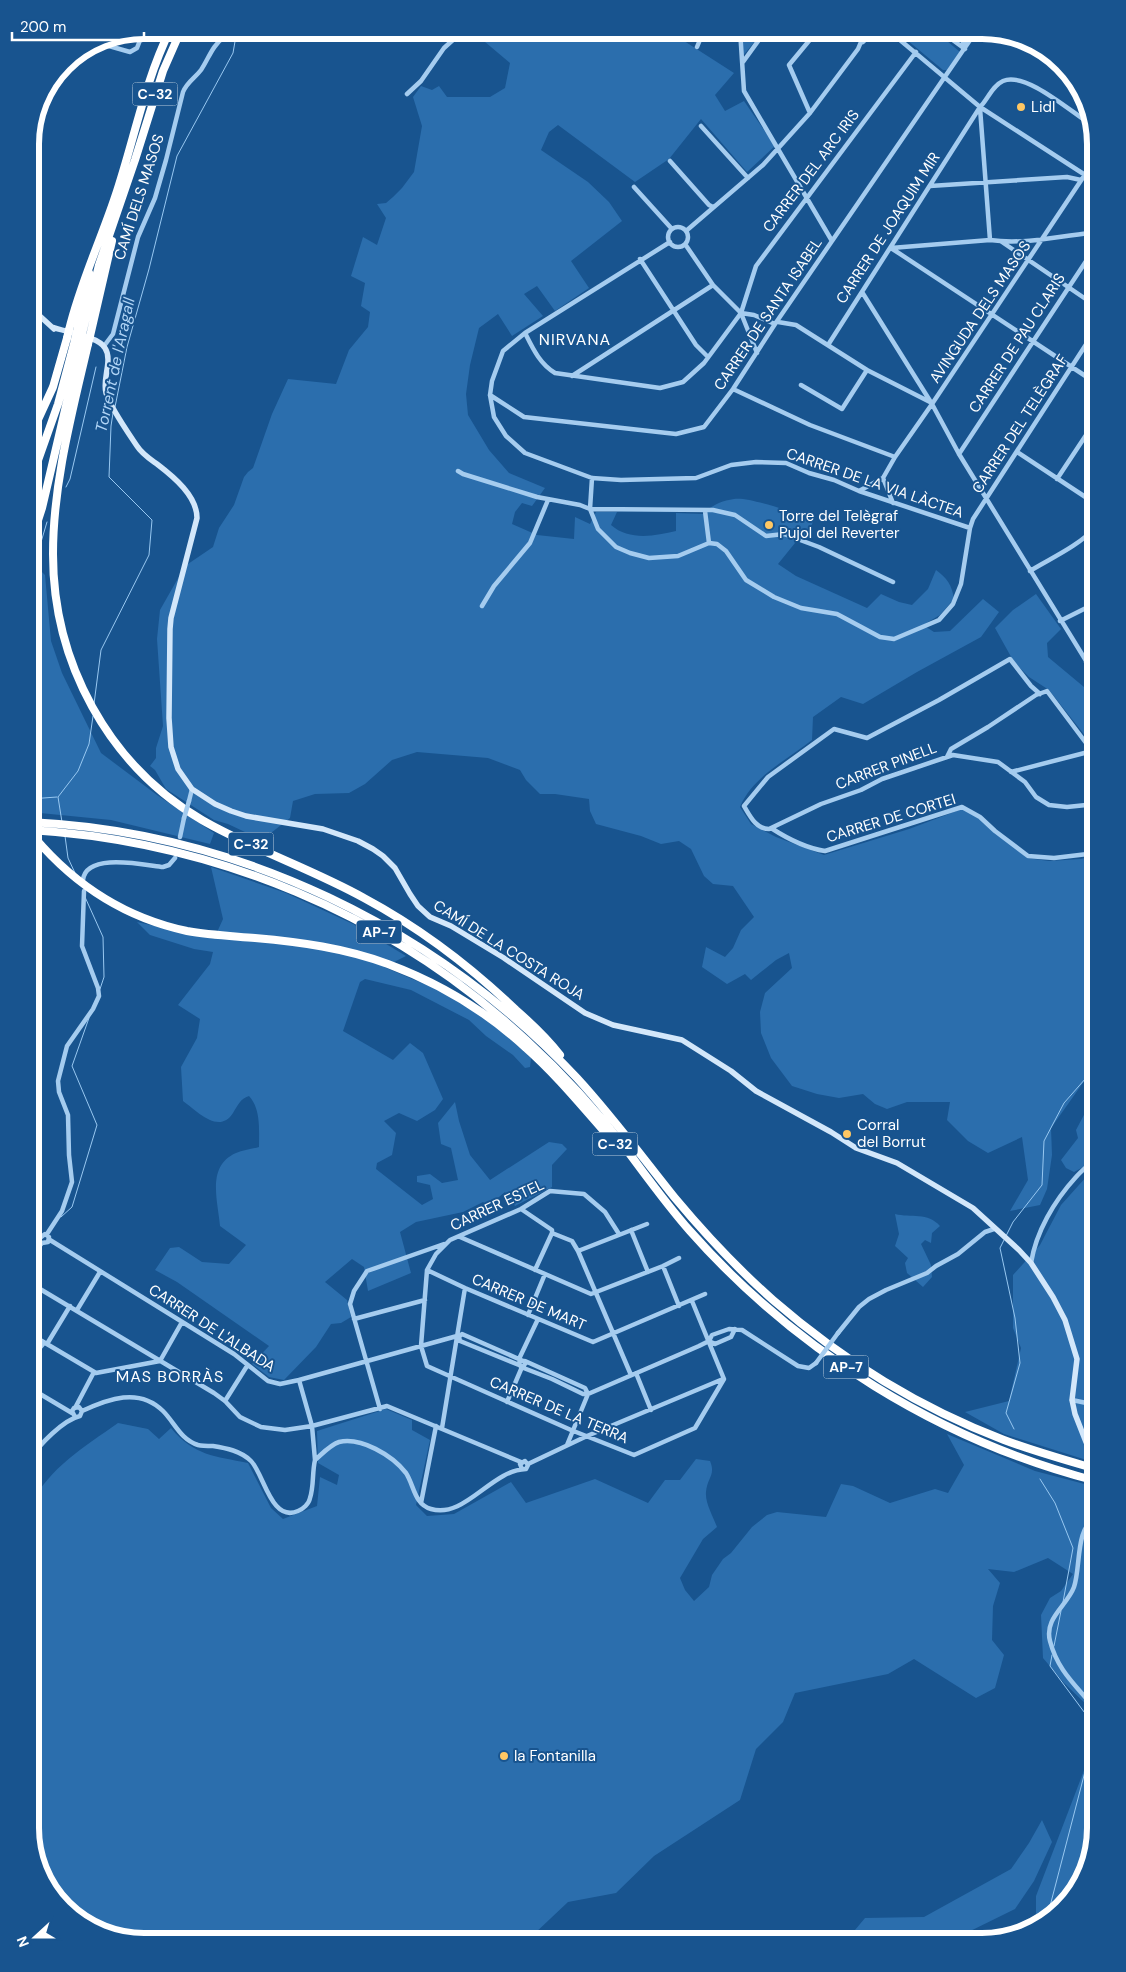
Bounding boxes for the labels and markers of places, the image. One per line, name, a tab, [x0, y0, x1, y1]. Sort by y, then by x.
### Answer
place label: Lidl	[1031, 97, 1055, 117]
marker: Lidl	[1015, 101, 1027, 113]
place label: Torre del Telègraf Pujol del Reverter	[779, 506, 900, 543]
marker: Torre del Telègraf Pujol del Reverter	[763, 519, 775, 531]
place label: Corral del Borrut	[857, 1115, 926, 1152]
marker: Corral del Borrut	[841, 1128, 853, 1140]
place label: la Fontanilla	[514, 1746, 596, 1766]
marker: la Fontanilla	[498, 1750, 510, 1762]

